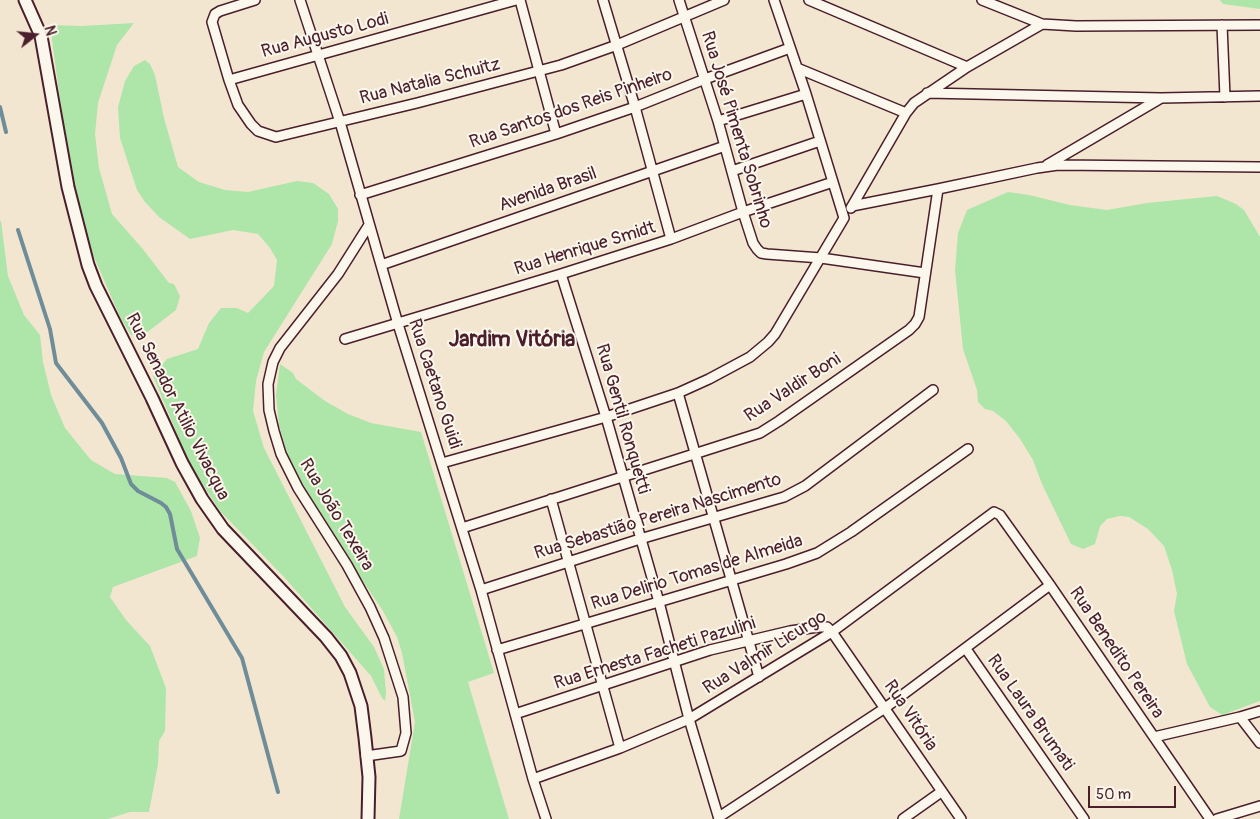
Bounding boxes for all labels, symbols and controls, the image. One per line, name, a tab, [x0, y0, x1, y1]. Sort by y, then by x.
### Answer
street label: Rua Augusto Lodi	[259, 9, 391, 63]
north arrow	[10, 10, 60, 60]
text: N	[40, 24, 59, 38]
street label: Rua José Pimenta Sobrinho	[696, 29, 776, 231]
street label: Rua Natalia Schuitz	[357, 54, 503, 110]
street label: Rua Santos dos Reis Pinheiro	[467, 64, 675, 154]
street label: Avenida Brasil	[496, 163, 600, 217]
street label: Rua Henrique Smidt	[512, 217, 658, 281]
street label: Rua Senador Atilio Vivacqua	[120, 310, 234, 504]
street label: Rua Caetano Guidi	[403, 316, 465, 452]
district label: Jardim Vitória	[449, 327, 575, 353]
street label: Rua Gentil Ronquetti	[590, 342, 654, 496]
street label: Rua Valdir Boni	[741, 349, 845, 427]
street label: Rua João Texeira	[294, 455, 378, 575]
street label: Rua Sebastião Pereira Nascimento	[532, 469, 784, 565]
street label: Rua Delirio Tomas de Almeida	[589, 530, 805, 616]
street label: Rua Benedito Pereira	[1064, 583, 1168, 723]
street label: Rua Valmir Licurgo	[699, 606, 831, 700]
street label: Rua Ernesta Facheti Pazulini	[552, 613, 758, 695]
street label: Rua Laura Brumati	[982, 651, 1078, 775]
street label: Rua Vitória	[878, 676, 942, 756]
scale bar	[1090, 776, 1178, 808]
text: 50 m	[1096, 785, 1131, 804]

